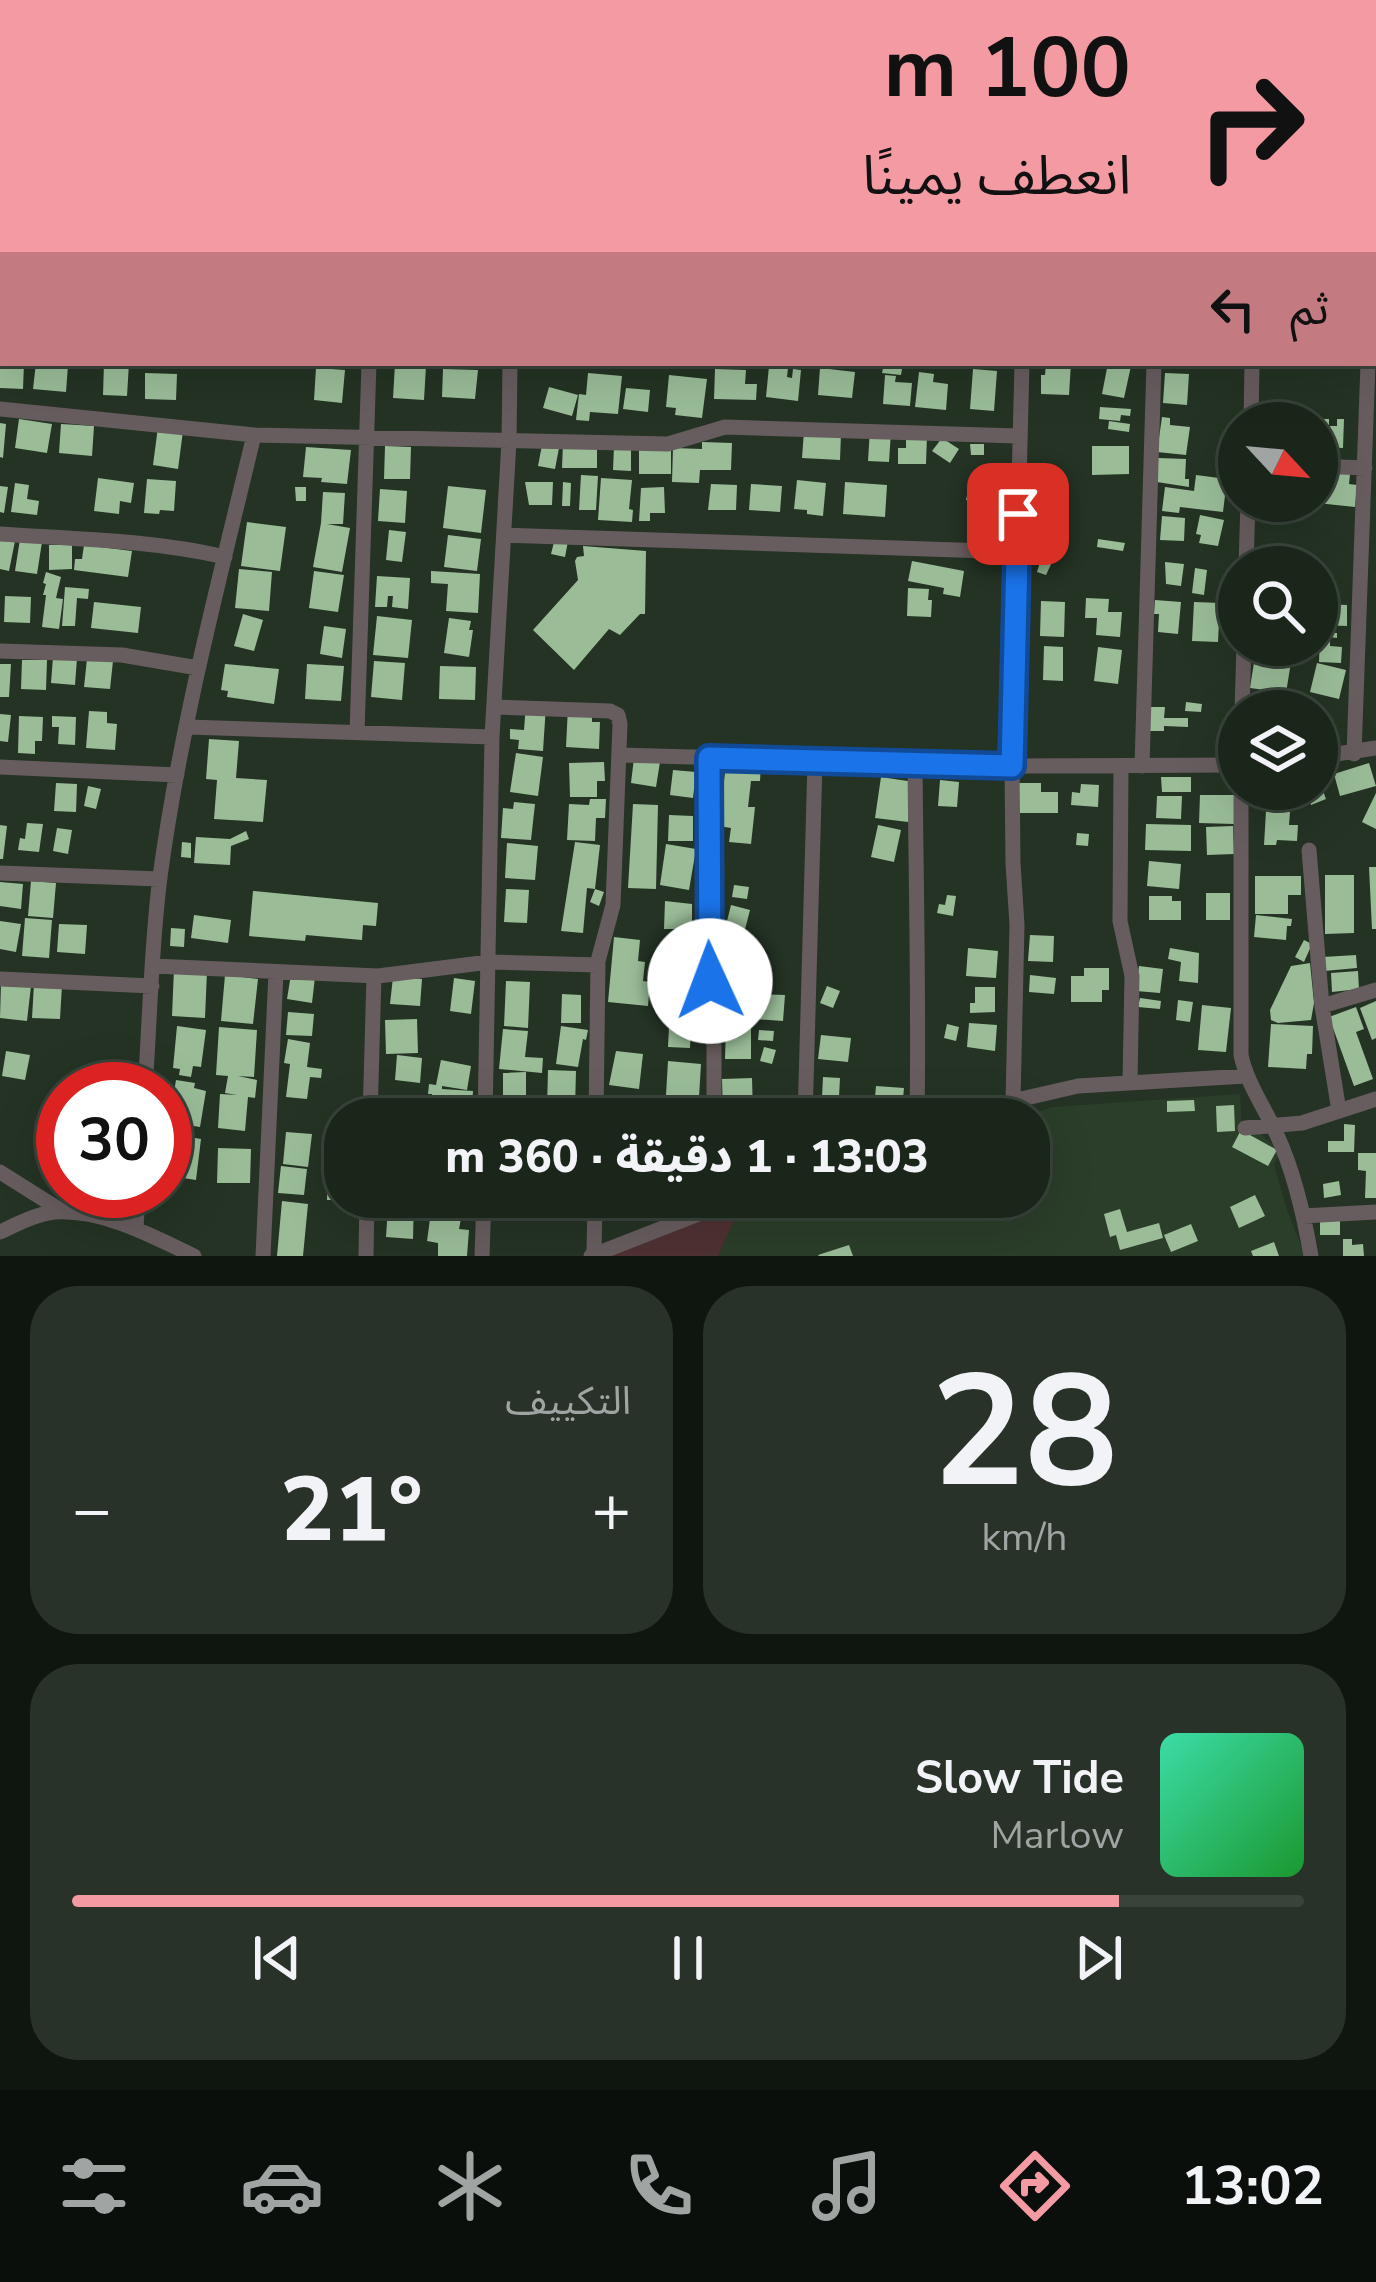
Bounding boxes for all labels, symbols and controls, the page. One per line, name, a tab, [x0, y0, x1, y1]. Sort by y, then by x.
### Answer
text: 100 m	[883, 11, 1131, 126]
icon: right	[1173, 48, 1329, 204]
text: انعطف يمينًا	[862, 139, 1131, 213]
icon: left	[1200, 276, 1266, 342]
text: ثم	[1290, 279, 1329, 340]
north arrow	[1218, 402, 1338, 522]
map controls	[1218, 402, 1338, 810]
pin	[967, 463, 1069, 565]
icon: arrive	[985, 481, 1051, 547]
button: search	[1218, 546, 1338, 666]
button: layers	[1218, 690, 1338, 810]
position arrow	[647, 918, 773, 1044]
speed limit sign: 30	[36, 1062, 192, 1218]
text: 13:03 · 1 دقيقة · 360 m	[445, 1127, 929, 1188]
text: 28	[931, 1326, 1118, 1539]
text: التكييف	[505, 1375, 631, 1428]
text: 21°	[280, 1449, 423, 1572]
text: −	[72, 1465, 112, 1555]
text: +	[591, 1465, 631, 1555]
text: km/h	[982, 1511, 1067, 1564]
text: Slow Tide	[915, 1748, 1124, 1809]
text: Marlow	[990, 1809, 1124, 1862]
icon: previous	[244, 1925, 310, 1991]
icon: pause	[655, 1925, 721, 1991]
icon: next	[1066, 1925, 1132, 1991]
icon: filters	[52, 2144, 136, 2228]
icon: car	[240, 2144, 324, 2228]
icon: climate	[428, 2144, 512, 2228]
icon: phone	[617, 2144, 701, 2228]
icon: music	[805, 2144, 889, 2228]
icon: directions	[993, 2144, 1077, 2228]
text: 13:02	[1181, 2149, 1324, 2223]

